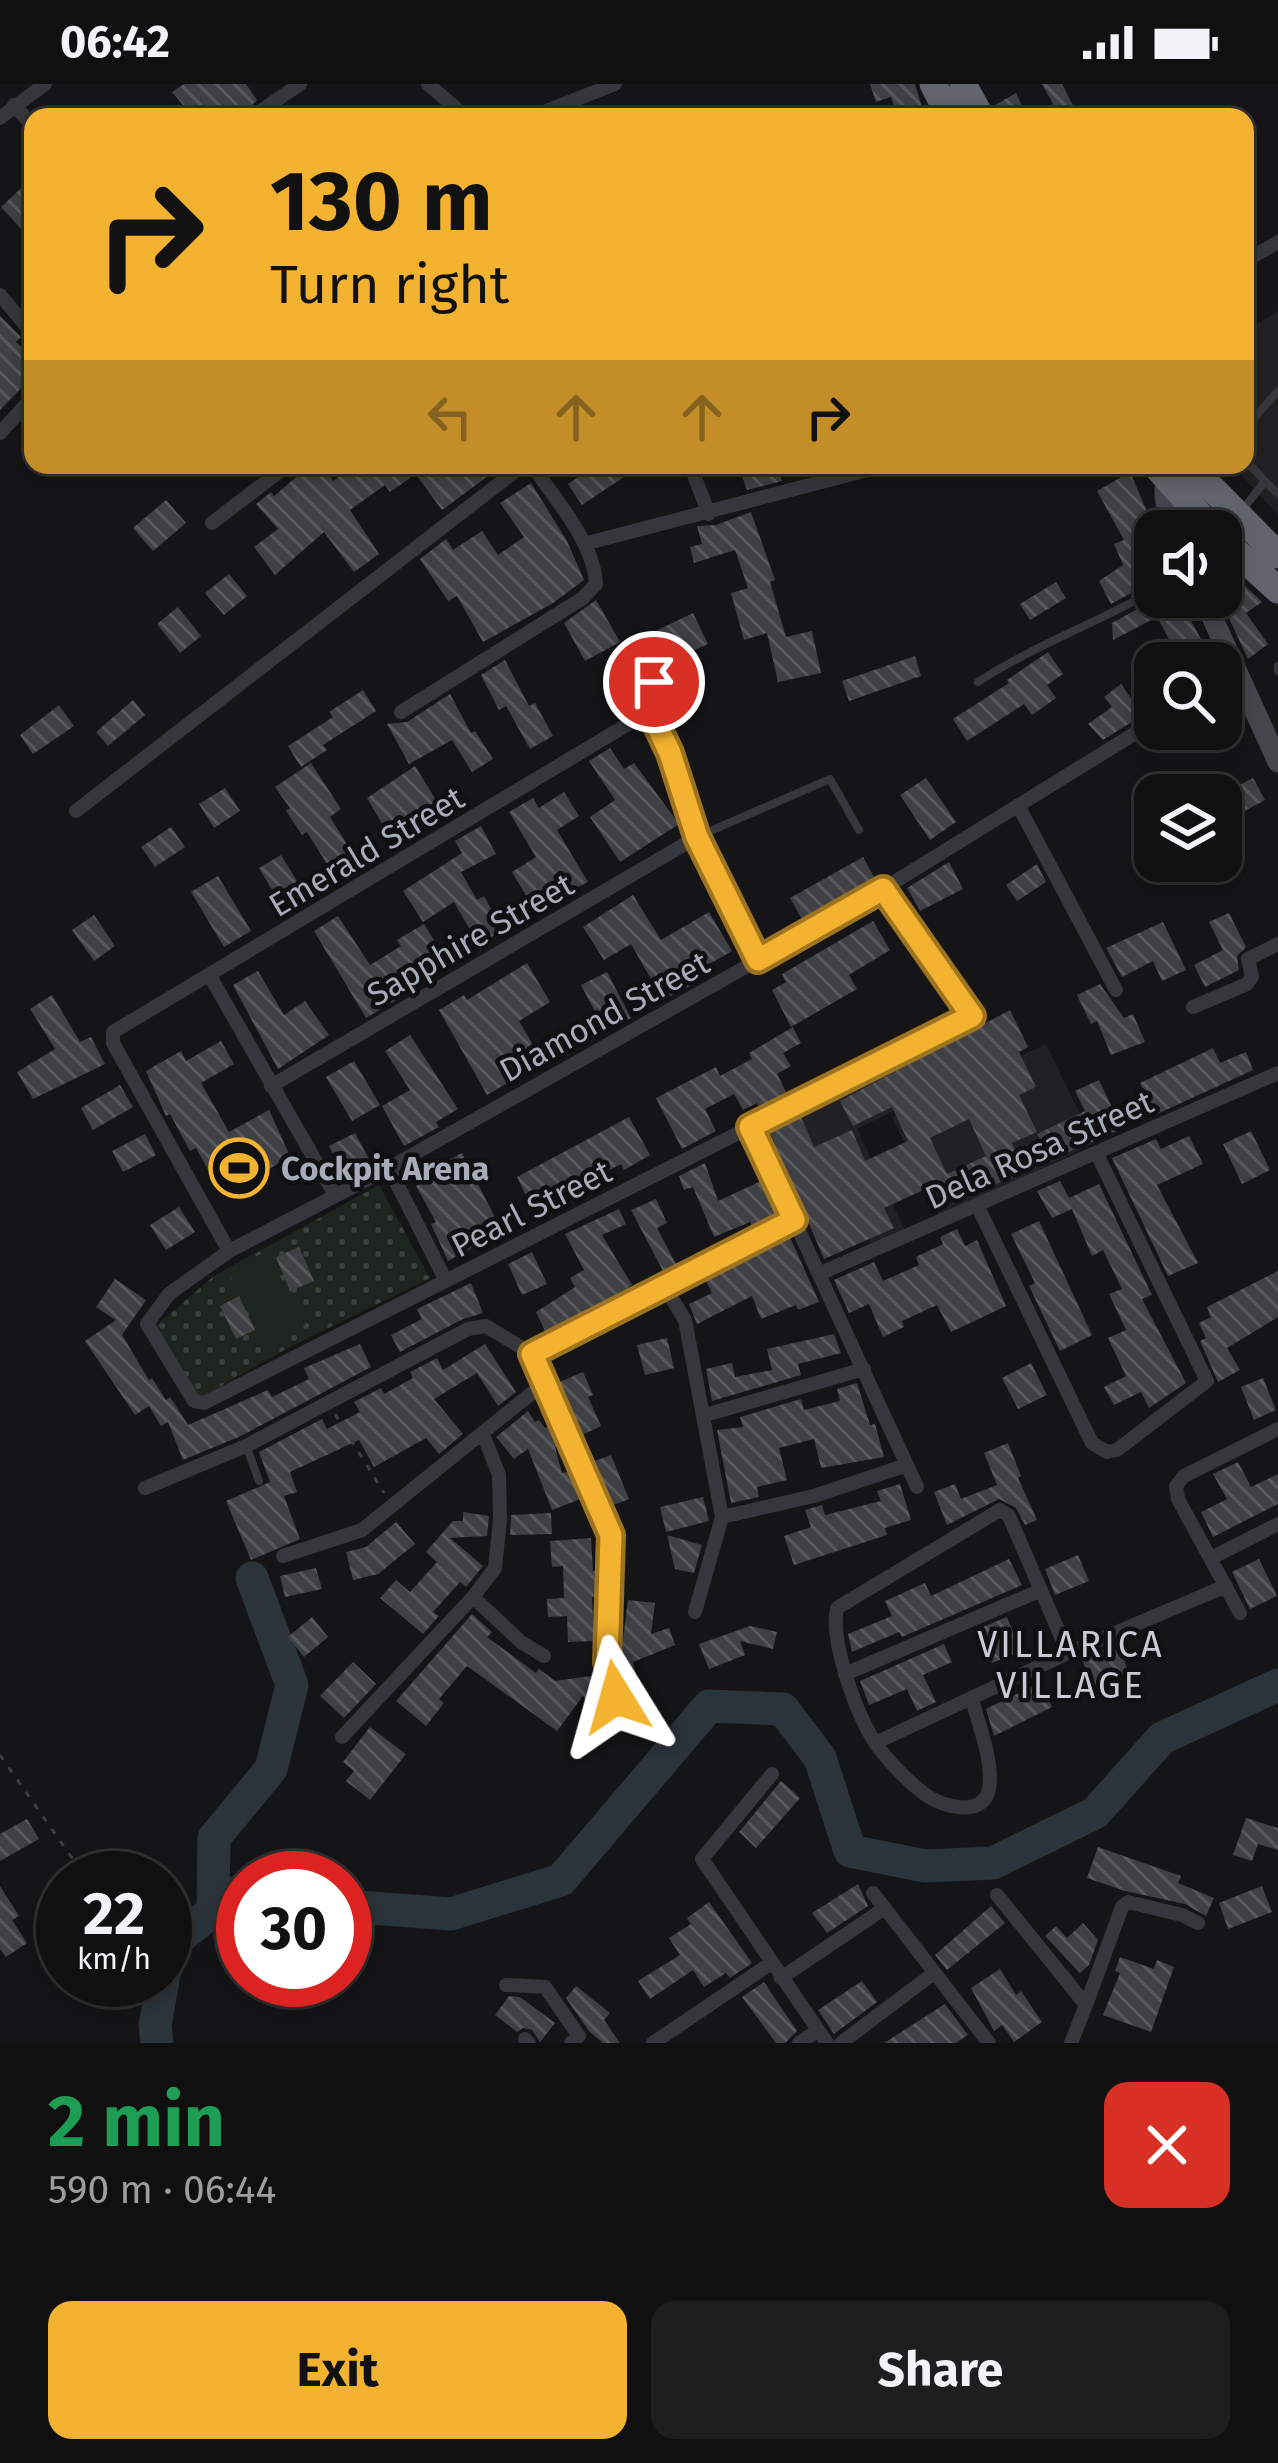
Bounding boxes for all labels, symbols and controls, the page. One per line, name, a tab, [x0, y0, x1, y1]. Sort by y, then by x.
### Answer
text: 06:42	[60, 15, 170, 69]
text: 130 m	[270, 151, 493, 252]
icon: right	[72, 156, 228, 312]
text: Turn right	[270, 253, 509, 317]
icon: left	[417, 384, 483, 450]
icon: ahead	[543, 384, 609, 450]
icon: ahead	[669, 384, 735, 450]
icon: right	[795, 384, 861, 450]
map controls	[1134, 510, 1242, 882]
button: sound	[1134, 510, 1242, 618]
pin	[603, 631, 705, 733]
button: search	[1134, 642, 1242, 750]
icon: arrive	[621, 649, 687, 715]
button: layers	[1134, 774, 1242, 882]
street label: Emerald Street	[262, 778, 471, 926]
street label: Sapphire Street	[360, 865, 581, 1015]
street label: Diamond Street	[493, 943, 716, 1091]
street label: Dela Rosa Street	[919, 1082, 1160, 1218]
sports icon: Cockpit Arena	[208, 1137, 270, 1199]
place label: Cockpit Arena	[281, 1149, 489, 1189]
street label: Pearl Street	[445, 1151, 618, 1266]
district label: VILLARICA VILLAGE	[977, 1623, 1165, 1708]
position arrow	[553, 1634, 679, 1760]
speed limit sign: 30	[216, 1851, 372, 2007]
text: 22	[83, 1878, 145, 1950]
text: km/h	[77, 1941, 151, 1977]
text: 2 min	[48, 2079, 225, 2165]
button: close	[1104, 2082, 1230, 2208]
text: 590 m · 06:44	[48, 2167, 276, 2213]
button: Exit	[48, 2301, 627, 2439]
button: Share	[651, 2301, 1230, 2439]

